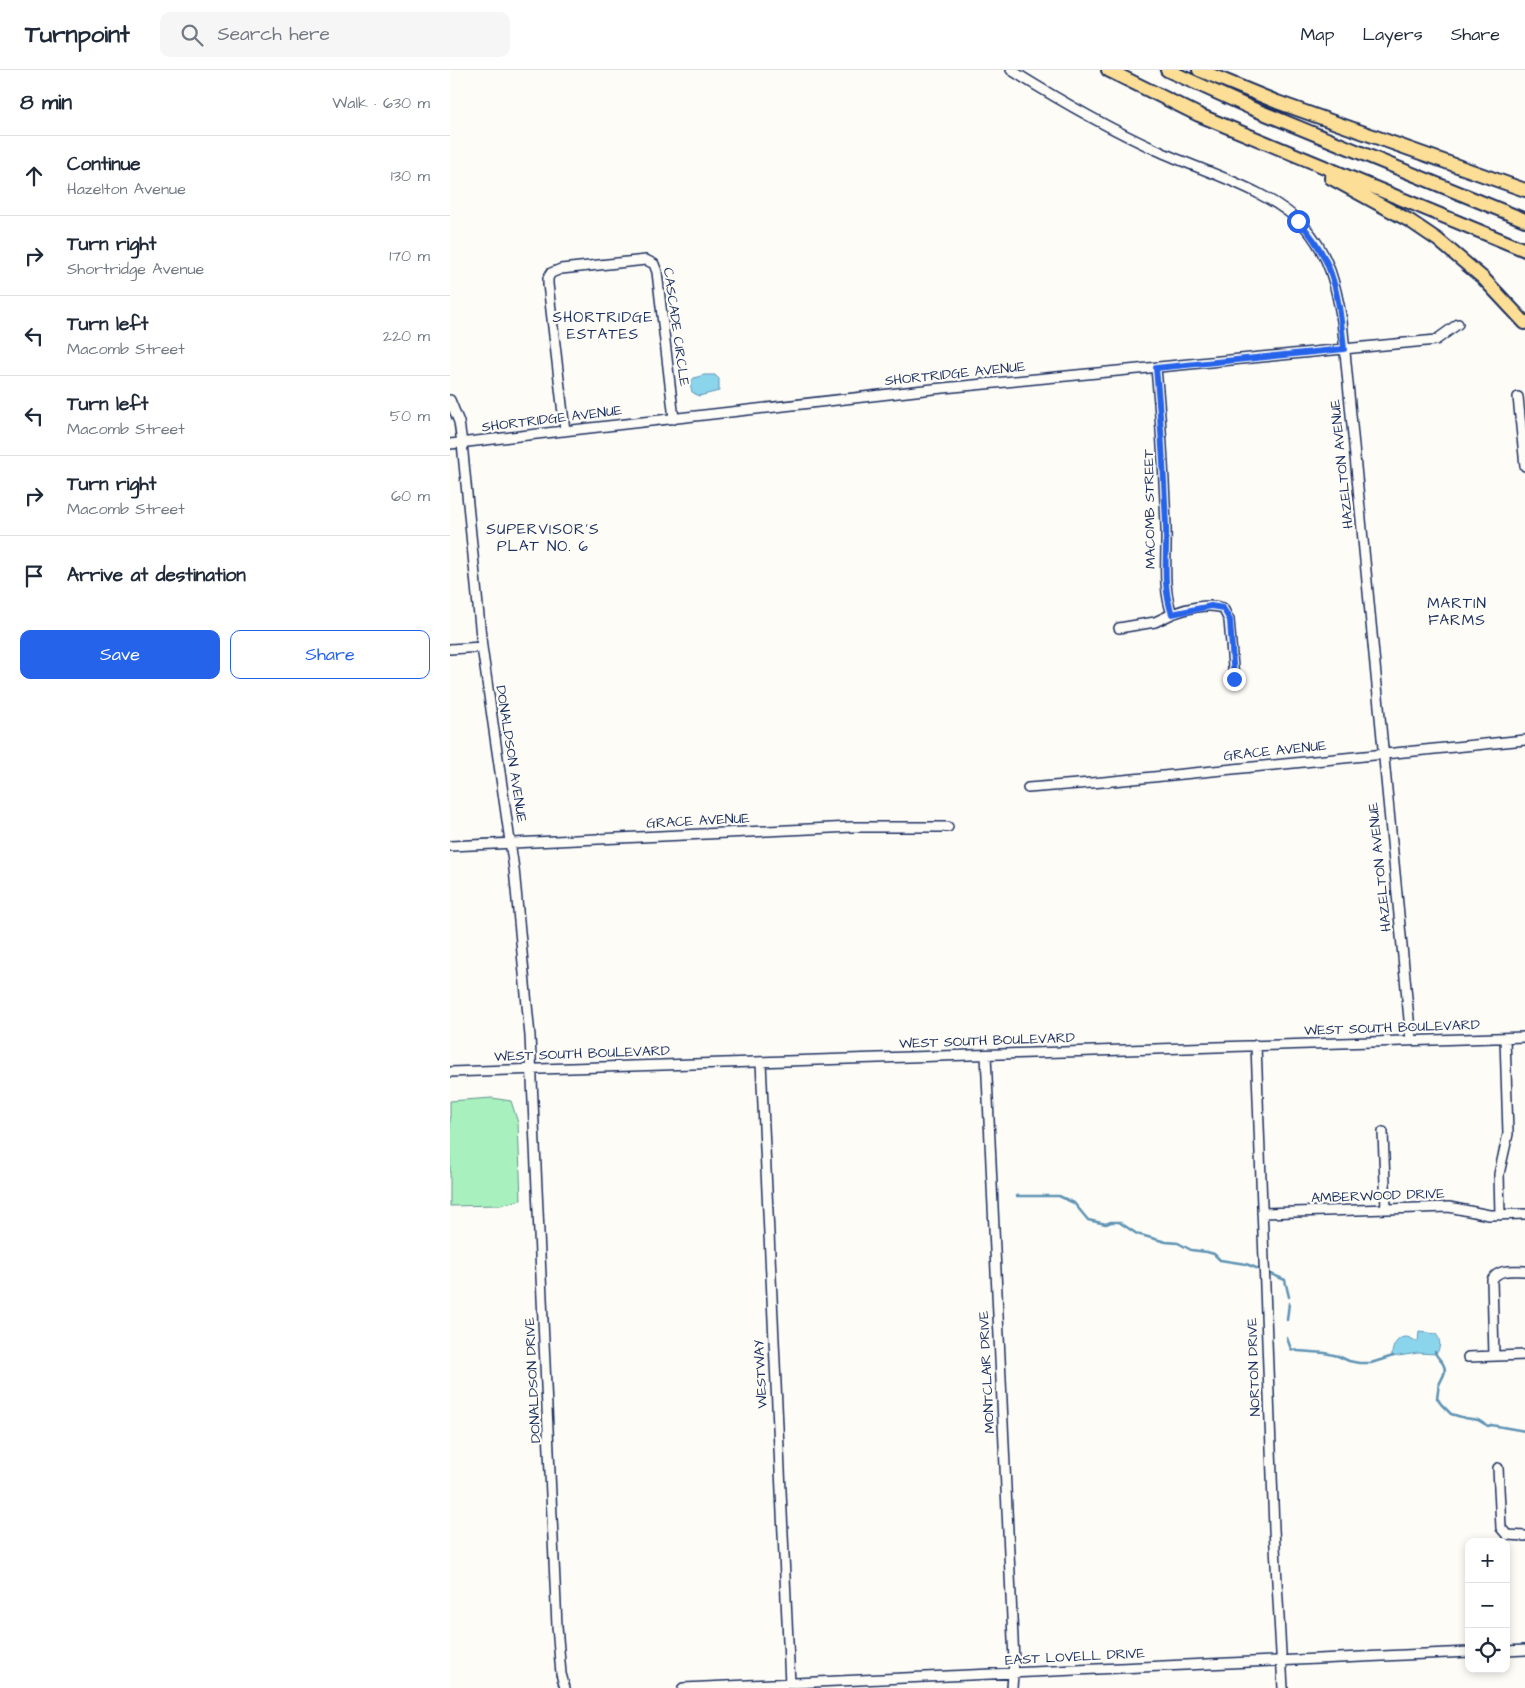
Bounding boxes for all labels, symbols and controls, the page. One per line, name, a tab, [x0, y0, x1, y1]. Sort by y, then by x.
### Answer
search box	[160, 12, 510, 57]
text: Turnpoint	[25, 18, 130, 52]
icon: search	[178, 21, 206, 49]
text: Search here	[218, 21, 330, 48]
text: Map	[1300, 22, 1334, 47]
text: Layers	[1362, 22, 1423, 47]
text: Share	[1451, 22, 1500, 47]
text: 8 min	[20, 88, 72, 117]
text: Walk · 630 m	[332, 92, 430, 114]
text: Continue	[67, 151, 141, 178]
icon: ahead	[20, 162, 48, 190]
text: 130 m	[391, 165, 430, 187]
text: Hazelton Avenue	[67, 178, 186, 200]
route start	[1287, 210, 1310, 233]
text: Turn right	[67, 231, 156, 258]
icon: right	[20, 242, 48, 270]
text: 170 m	[389, 245, 430, 267]
text: Shortridge Avenue	[67, 258, 204, 280]
street label: CASCADE CIRCLE	[658, 266, 694, 388]
district label: SHORTRIDGE ESTATES	[553, 307, 653, 345]
text: Turn left	[67, 311, 148, 338]
icon: left	[20, 322, 48, 350]
text: 220 m	[383, 325, 430, 347]
text: Macomb Street	[67, 338, 185, 360]
street label: SHORTRIDGE AVENUE	[884, 357, 1027, 391]
text: Turn left	[67, 391, 148, 418]
street label: HAZELTON AVENUE	[1325, 398, 1359, 530]
street label: SHORTRIDGE AVENUE	[481, 400, 624, 438]
icon: left	[20, 402, 48, 430]
text: 50 m	[390, 405, 430, 427]
text: Macomb Street	[67, 418, 185, 440]
street label: MACOMB STREET	[1139, 449, 1161, 569]
text: Turn right	[67, 471, 156, 498]
icon: right	[20, 482, 48, 510]
text: 60 m	[391, 485, 430, 507]
text: Macomb Street	[67, 498, 185, 520]
district label: SUPERVISOR'S PLAT NO. 6	[486, 519, 600, 557]
icon: arrive	[20, 562, 48, 590]
text: Arrive at destination	[67, 562, 246, 589]
district label: MARTIN FARMS	[1427, 593, 1487, 631]
button: Save	[20, 630, 220, 679]
button: Share	[230, 630, 430, 679]
route end	[1223, 668, 1246, 691]
street label: DONALDSON AVENUE	[490, 684, 532, 825]
street label: GRACE AVENUE	[1223, 736, 1328, 766]
street label: HAZELTON AVENUE	[1363, 801, 1397, 933]
street label: GRACE AVENUE	[646, 808, 751, 834]
street label: WEST SOUTH BOULEVARD	[1304, 1015, 1480, 1041]
street label: WEST SOUTH BOULEVARD	[899, 1028, 1075, 1054]
street label: WEST SOUTH BOULEVARD	[494, 1041, 670, 1067]
street label: AMBERWOOD DRIVE	[1311, 1184, 1446, 1208]
street label: MONTCLAIR DRIVE	[974, 1309, 1000, 1434]
street label: DONALDSON DRIVE	[520, 1316, 546, 1443]
street label: NORTON DRIVE	[1242, 1317, 1266, 1417]
street label: WESTWAY	[749, 1339, 773, 1409]
map controls	[1465, 1538, 1510, 1673]
button: +	[1465, 1538, 1510, 1583]
button: −	[1465, 1583, 1510, 1628]
button: locate	[1465, 1628, 1510, 1673]
street label: EAST LOVELL DRIVE	[1005, 1643, 1146, 1671]

